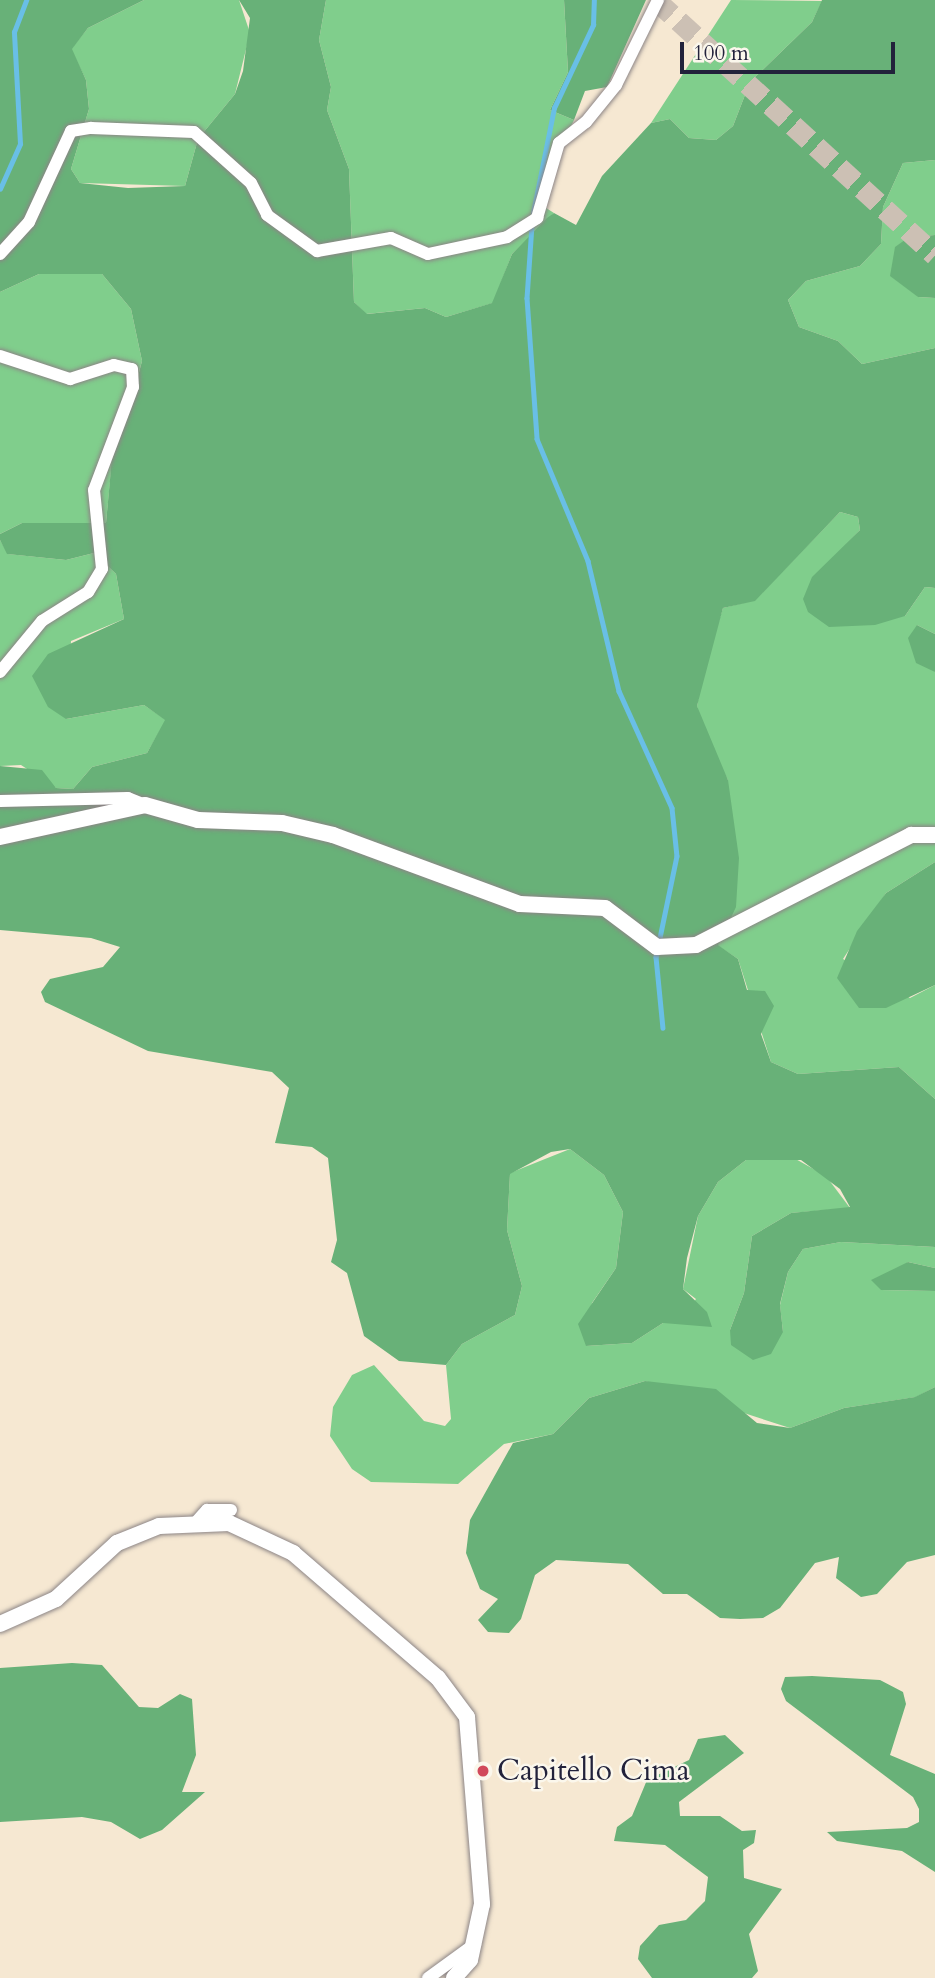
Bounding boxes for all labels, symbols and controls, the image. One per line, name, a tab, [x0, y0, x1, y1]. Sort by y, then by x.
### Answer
scale bar	[683, 28, 898, 72]
text: 100 m	[693, 39, 749, 68]
place label: Capitello Cima	[497, 1753, 690, 1789]
marker: Capitello Cima	[475, 1763, 491, 1779]

